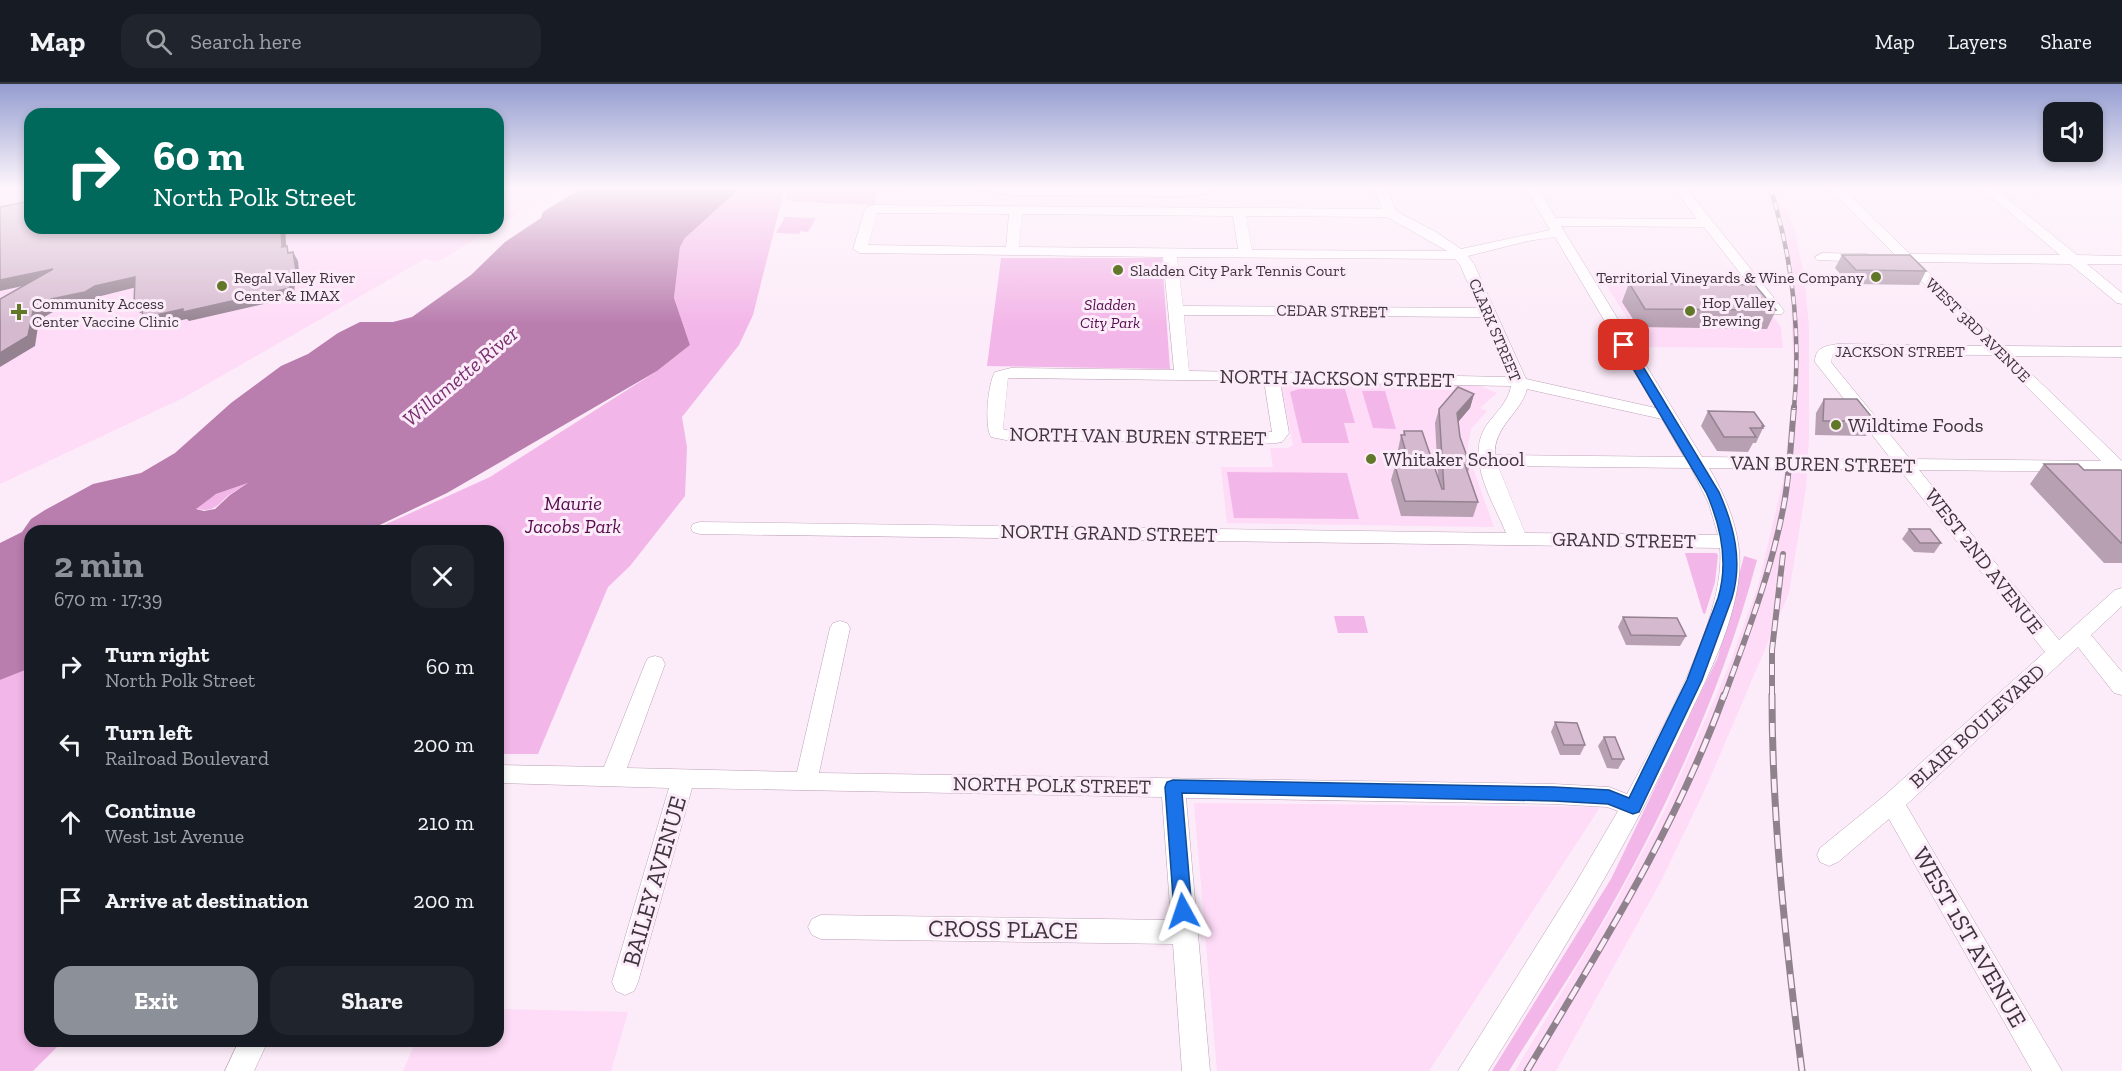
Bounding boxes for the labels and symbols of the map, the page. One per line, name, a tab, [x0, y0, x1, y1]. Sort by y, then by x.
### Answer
place label: Sladden City Park Tennis Court	[1130, 261, 1346, 280]
marker: Sladden City Park Tennis Court	[1111, 263, 1125, 277]
place label: Regal Valley River Center & IMAX	[234, 268, 356, 305]
place label: Territorial Vineyards & Wine Company	[1596, 268, 1865, 287]
marker: Territorial Vineyards & Wine Company	[1869, 270, 1883, 284]
street label: WEST 3RD AVENUE	[1922, 274, 2034, 386]
street label: CLARK STREET	[1465, 276, 1525, 384]
marker: Regal Valley River Center & IMAX	[215, 279, 229, 293]
place label: Hop Valley Brewing	[1702, 293, 1776, 330]
place label: Community Access Center Vaccine Clinic	[32, 294, 179, 331]
park label: Sladden City Park	[1080, 295, 1140, 332]
street label: CEDAR STREET	[1276, 301, 1388, 321]
marker: Community Access Center Vaccine Clinic	[10, 303, 28, 321]
marker: Hop Valley Brewing	[1683, 304, 1697, 318]
pin	[1598, 319, 1649, 370]
water label: Willamette River	[397, 320, 523, 431]
street label: JACKSON STREET	[1835, 342, 1965, 361]
street label: NORTH JACKSON STREET	[1219, 364, 1455, 392]
place label: Wildtime Foods	[1848, 413, 1983, 437]
marker: Wildtime Foods	[1829, 418, 1843, 432]
street label: NORTH VAN BUREN STREET	[1009, 422, 1267, 450]
place label: Whitaker School	[1383, 447, 1525, 471]
street label: VAN BUREN STREET	[1729, 450, 1916, 478]
marker: Whitaker School	[1364, 452, 1378, 466]
street label: WEST 2ND AVENUE	[1920, 483, 2048, 639]
park label: Maurie Jacobs Park	[524, 491, 621, 538]
street label: NORTH GRAND STREET	[1000, 519, 1218, 547]
street label: GRAND STREET	[1552, 527, 1696, 553]
street label: BLAIR BOULEVARD	[1904, 659, 2050, 793]
street label: NORTH POLK STREET	[953, 771, 1151, 799]
street label: BAILEY AVENUE	[616, 792, 692, 970]
street label: WEST 1ST AVENUE	[1907, 842, 2033, 1032]
position arrow	[1151, 879, 1215, 943]
street label: CROSS PLACE	[928, 913, 1078, 945]

